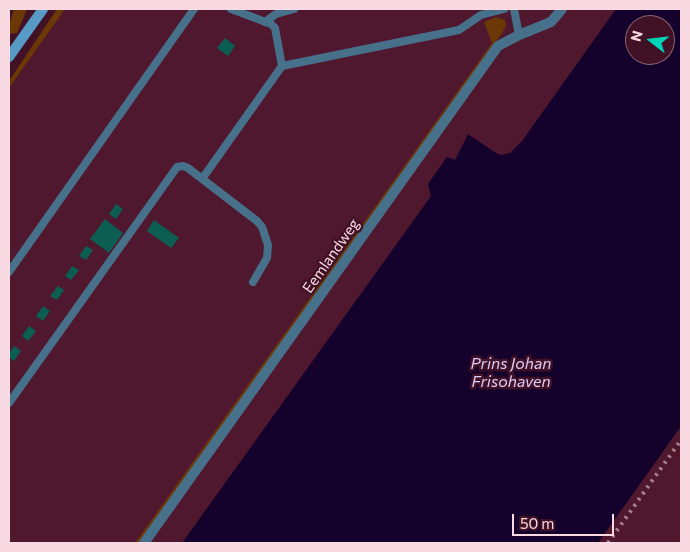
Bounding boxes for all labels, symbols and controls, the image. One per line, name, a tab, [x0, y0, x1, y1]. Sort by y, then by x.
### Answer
north arrow	[625, 15, 675, 65]
text: N	[626, 29, 646, 43]
street label: Eemlandweg	[299, 215, 363, 297]
water label: Prins Johan Frisohaven	[471, 354, 551, 392]
scale bar	[515, 504, 618, 536]
text: 50 m	[520, 514, 554, 532]

